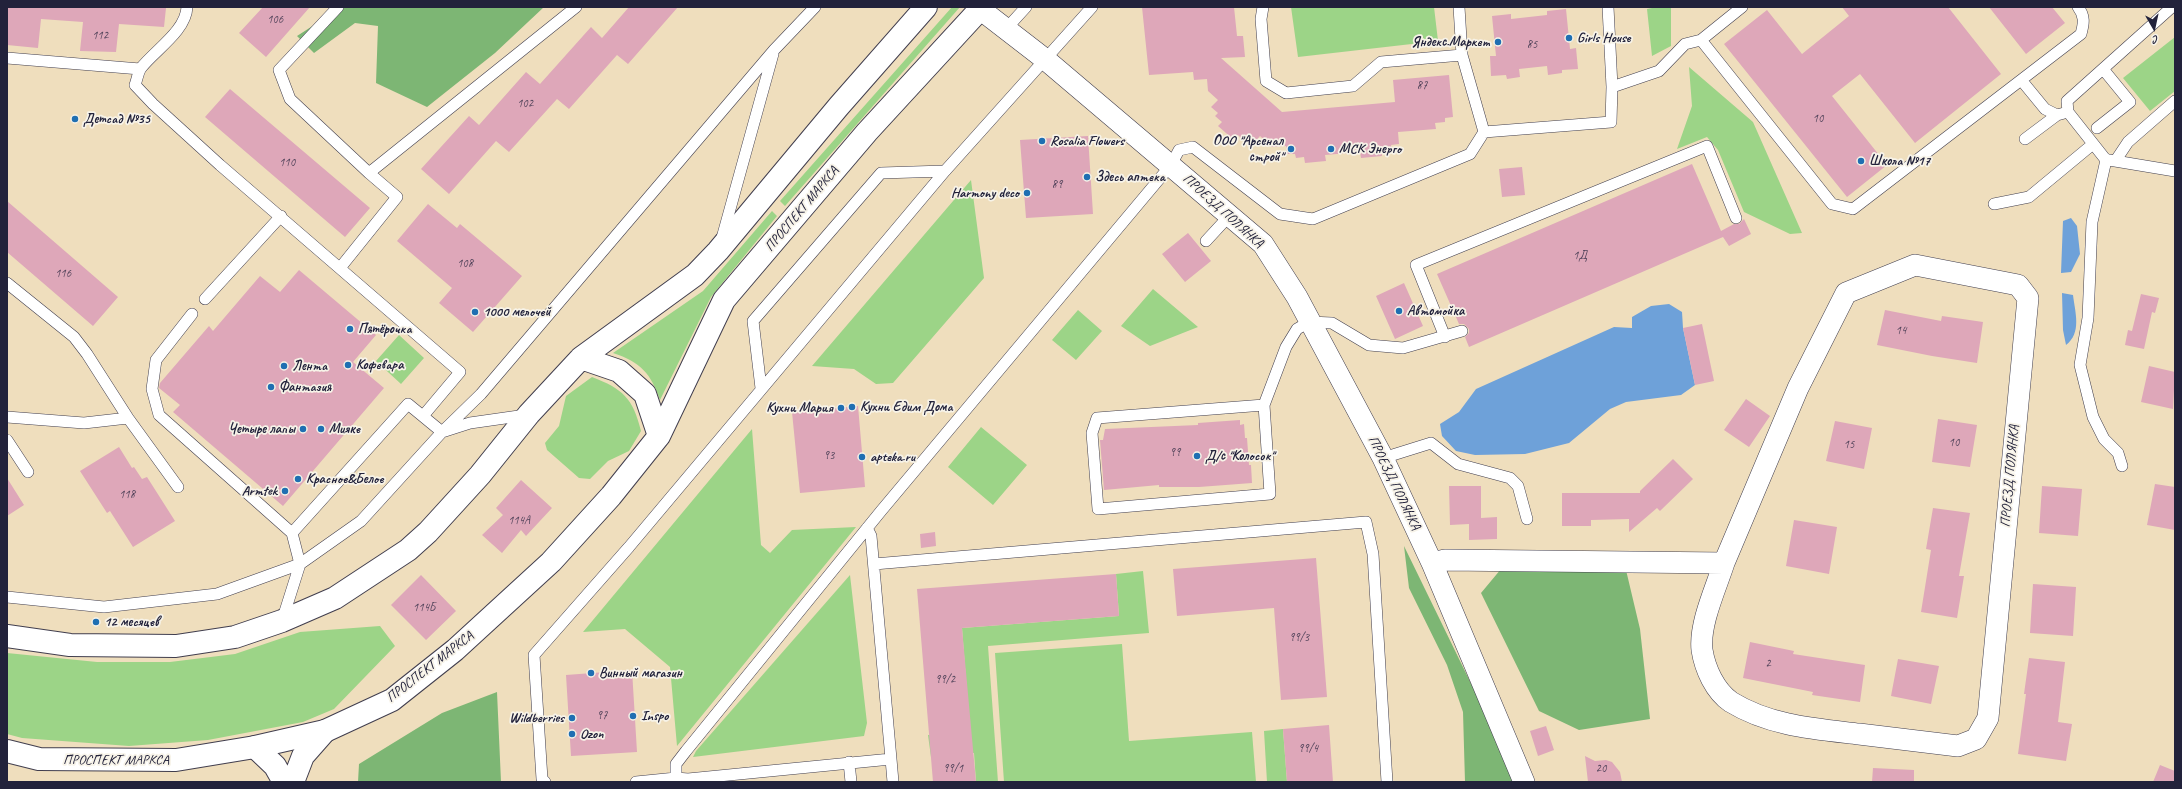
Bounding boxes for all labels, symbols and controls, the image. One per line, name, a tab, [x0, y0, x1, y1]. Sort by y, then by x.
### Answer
north arrow	[2134, 8, 2174, 48]
house number: 106	[267, 13, 283, 27]
house number: 112	[92, 29, 108, 43]
place label: Girls House	[1577, 30, 1630, 46]
marker: Girls House	[1564, 33, 1574, 43]
text: С	[2152, 33, 2160, 47]
place label: Яндекс.Маркет	[1411, 34, 1490, 50]
marker: Яндекс.Маркет	[1493, 37, 1503, 47]
house number: 85	[1527, 38, 1537, 52]
house number: 87	[1417, 79, 1427, 93]
house number: 102	[517, 97, 533, 111]
place label: Детсад №35	[83, 111, 150, 127]
house number: 10	[1813, 112, 1823, 126]
marker: Детсад №35	[70, 114, 80, 124]
place label: Rosalia Flowers	[1050, 133, 1124, 149]
place label: ООО "Арсенал строй"	[1213, 133, 1283, 166]
marker: Rosalia Flowers	[1037, 136, 1047, 146]
place label: МСК Энерго	[1339, 141, 1401, 157]
marker: ООО "Арсенал строй"	[1286, 144, 1296, 154]
marker: МСК Энерго	[1326, 144, 1336, 154]
place label: Школа №17	[1869, 153, 1930, 169]
house number: 110	[279, 156, 295, 170]
marker: Школа №17	[1856, 156, 1866, 166]
street label: ПРОСПЕКТ МАРКСА	[762, 163, 842, 255]
place label: Здесь аптека	[1095, 169, 1165, 185]
street label: ПРОЕЗД ПОЛЯНКА	[1179, 170, 1267, 252]
marker: Здесь аптека	[1082, 172, 1092, 182]
house number: 89	[1052, 178, 1062, 192]
place label: Harmony deco	[951, 185, 1019, 201]
marker: Harmony deco	[1022, 188, 1032, 198]
house number: 1Д	[1573, 249, 1587, 263]
house number: 108	[457, 257, 473, 271]
house number: 116	[55, 267, 71, 281]
place label: Автомойка	[1407, 303, 1464, 319]
place label: 1000 мелочей	[483, 304, 551, 320]
marker: Автомойка	[1394, 306, 1404, 316]
marker: 1000 мелочей	[470, 307, 480, 317]
place label: Пятёрочка	[358, 321, 412, 337]
marker: Пятёрочка	[345, 324, 355, 334]
house number: 14	[1896, 324, 1906, 338]
place label: Кофевара	[356, 357, 404, 373]
place label: Лента	[292, 358, 327, 374]
marker: Кофевара	[343, 360, 353, 370]
marker: Лента	[279, 361, 289, 371]
place label: Фантазия	[279, 379, 331, 395]
marker: Фантазия	[266, 382, 276, 392]
place label: Кухни Едим Дома	[860, 399, 953, 415]
place label: Кухни Мария	[766, 400, 833, 416]
marker: Кухни Едим Дома	[847, 402, 857, 412]
marker: Кухни Мария	[836, 403, 846, 413]
place label: Четыре лапы	[228, 421, 295, 437]
place label: Мияке	[329, 421, 360, 437]
marker: Четыре лапы	[298, 424, 308, 434]
marker: Мияке	[316, 424, 326, 434]
street label: ПРОЕЗД ПОЛЯНКА	[1997, 424, 2023, 528]
street label: ПРОЕЗД ПОЛЯНКА	[1364, 433, 1424, 533]
house number: 10	[1949, 436, 1959, 450]
house number: 15	[1844, 438, 1854, 452]
house number: 99	[1170, 446, 1180, 460]
place label: Д/с "Колосок"	[1205, 448, 1274, 464]
house number: 93	[824, 449, 834, 463]
place label: apteka.ru	[870, 449, 915, 465]
marker: Д/с "Колосок"	[1192, 451, 1202, 461]
marker: apteka.ru	[857, 452, 867, 462]
place label: Красное&Белое	[306, 471, 384, 487]
marker: Красное&Белое	[293, 474, 303, 484]
place label: Armtek	[242, 483, 277, 499]
marker: Armtek	[280, 486, 290, 496]
house number: 118	[119, 488, 135, 502]
house number: 114А	[508, 514, 530, 528]
house number: 114Б	[413, 601, 435, 615]
place label: 12 месяцев	[104, 614, 159, 630]
marker: 12 месяцев	[91, 617, 101, 627]
street label: ПРОСПЕКТ МАРКСА	[383, 628, 477, 706]
house number: 99/3	[1289, 631, 1309, 645]
house number: 2	[1765, 657, 1771, 671]
place label: Винный магазин	[599, 665, 682, 681]
marker: Винный магазин	[586, 668, 596, 678]
house number: 99/2	[935, 673, 955, 687]
place label: Inspo	[641, 708, 668, 724]
house number: 97	[597, 709, 607, 723]
place label: Wildberries	[509, 710, 564, 726]
marker: Inspo	[628, 711, 638, 721]
marker: Wildberries	[567, 713, 577, 723]
place label: Ozon	[580, 726, 603, 742]
marker: Ozon	[567, 729, 577, 739]
house number: 99/4	[1298, 742, 1318, 756]
street label: ПРОСПЕКТ МАРКСА	[63, 752, 169, 768]
house number: 99/1	[943, 762, 963, 776]
house number: 20	[1596, 762, 1606, 776]

